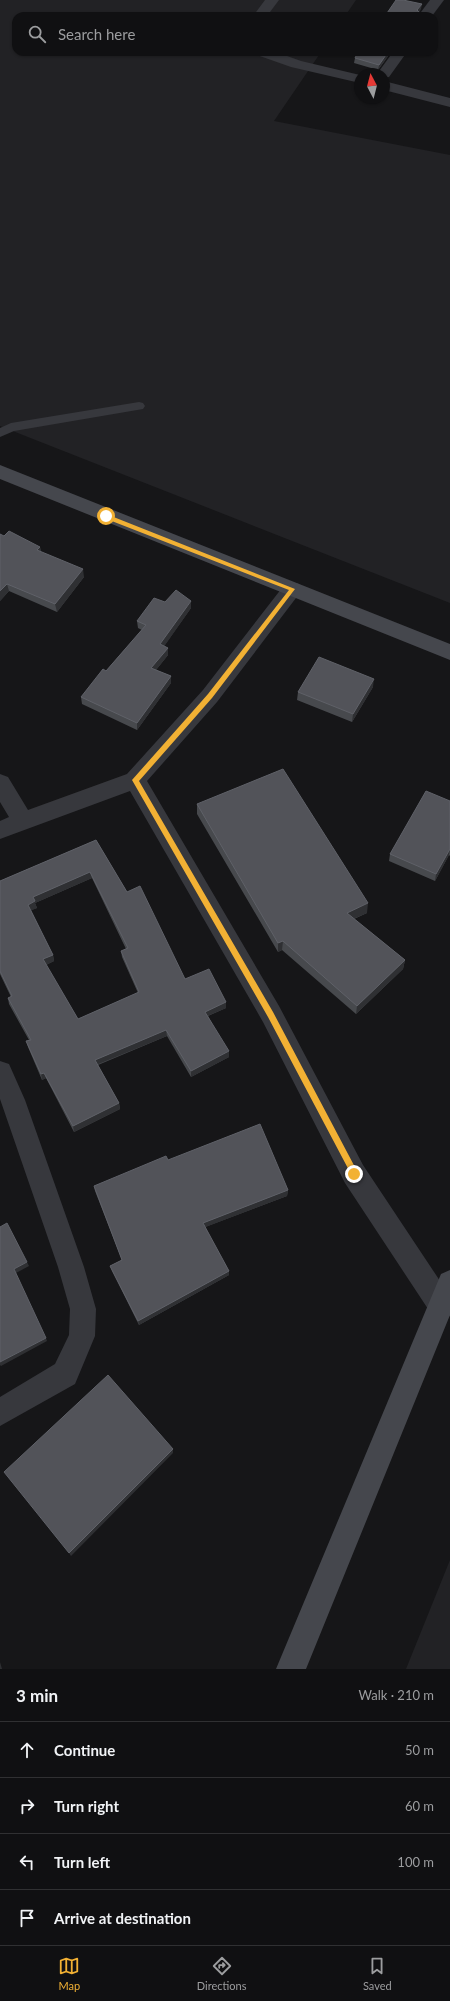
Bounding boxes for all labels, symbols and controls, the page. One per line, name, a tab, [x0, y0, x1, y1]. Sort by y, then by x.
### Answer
search box	[12, 12, 438, 56]
icon: search	[26, 23, 48, 45]
text: Search here	[58, 25, 135, 43]
north arrow	[354, 68, 390, 104]
route start	[97, 507, 115, 525]
route end	[345, 1165, 363, 1183]
text: 3 min	[16, 1685, 58, 1706]
text: Walk · 210 m	[358, 1687, 434, 1703]
icon: ahead	[16, 1739, 38, 1761]
text: Continue	[54, 1741, 115, 1759]
text: 50 m	[405, 1742, 434, 1758]
icon: right	[16, 1795, 38, 1817]
text: Turn right	[54, 1797, 119, 1815]
text: 60 m	[405, 1798, 434, 1814]
icon: left	[16, 1851, 38, 1873]
text: Turn left	[54, 1853, 110, 1871]
text: 100 m	[397, 1854, 434, 1870]
icon: arrive	[16, 1907, 38, 1929]
text: Arrive at destination	[54, 1909, 191, 1927]
tab: Map	[58, 1955, 80, 1992]
tab: Directions	[197, 1955, 246, 1992]
tab: Saved	[363, 1955, 392, 1992]

